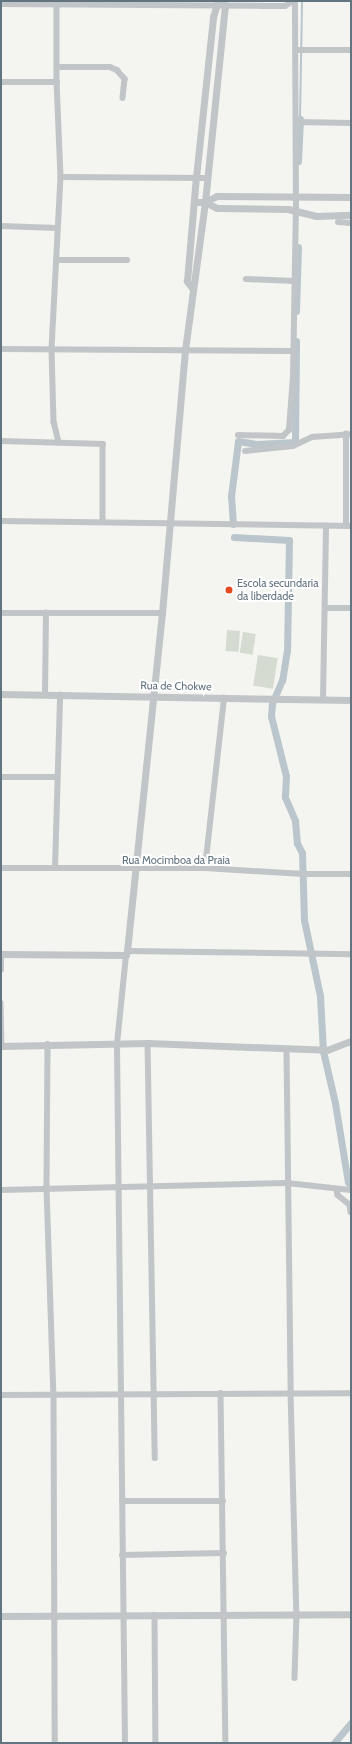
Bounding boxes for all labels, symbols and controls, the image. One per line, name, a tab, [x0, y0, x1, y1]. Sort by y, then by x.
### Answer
place label: Escola secundaria da liberdade	[237, 577, 318, 603]
marker: Escola secundaria da liberdade	[224, 585, 234, 595]
street label: Rua de Chokwe	[140, 679, 212, 693]
street label: Rua Mocimboa da Praia	[122, 853, 230, 867]

